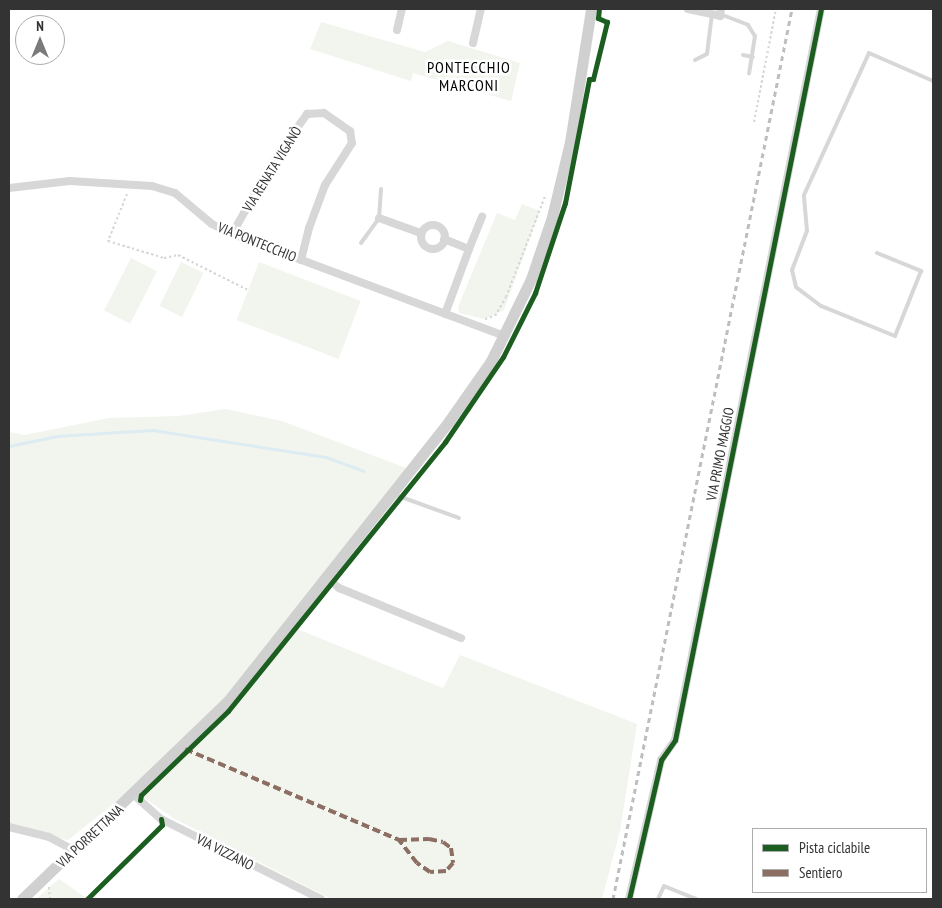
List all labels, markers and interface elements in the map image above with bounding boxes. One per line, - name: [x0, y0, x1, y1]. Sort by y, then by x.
- north arrow: [15, 15, 65, 65]
- text: N: [36, 17, 44, 35]
- district label: PONTECCHIO MARCONI: [426, 57, 512, 95]
- street label: VIA RENATA VIGANÒ: [239, 123, 305, 215]
- street label: VIA PONTECCHIO: [215, 218, 299, 266]
- street label: VIA PRIMO MAGGIO: [703, 406, 737, 502]
- street label: VIA PORRETTANA: [53, 801, 127, 871]
- legend: [752, 828, 927, 893]
- street label: VIA VIZZANO: [193, 830, 257, 874]
- text: Pista ciclabile: [799, 838, 870, 857]
- text: Sentiero: [799, 863, 842, 882]

